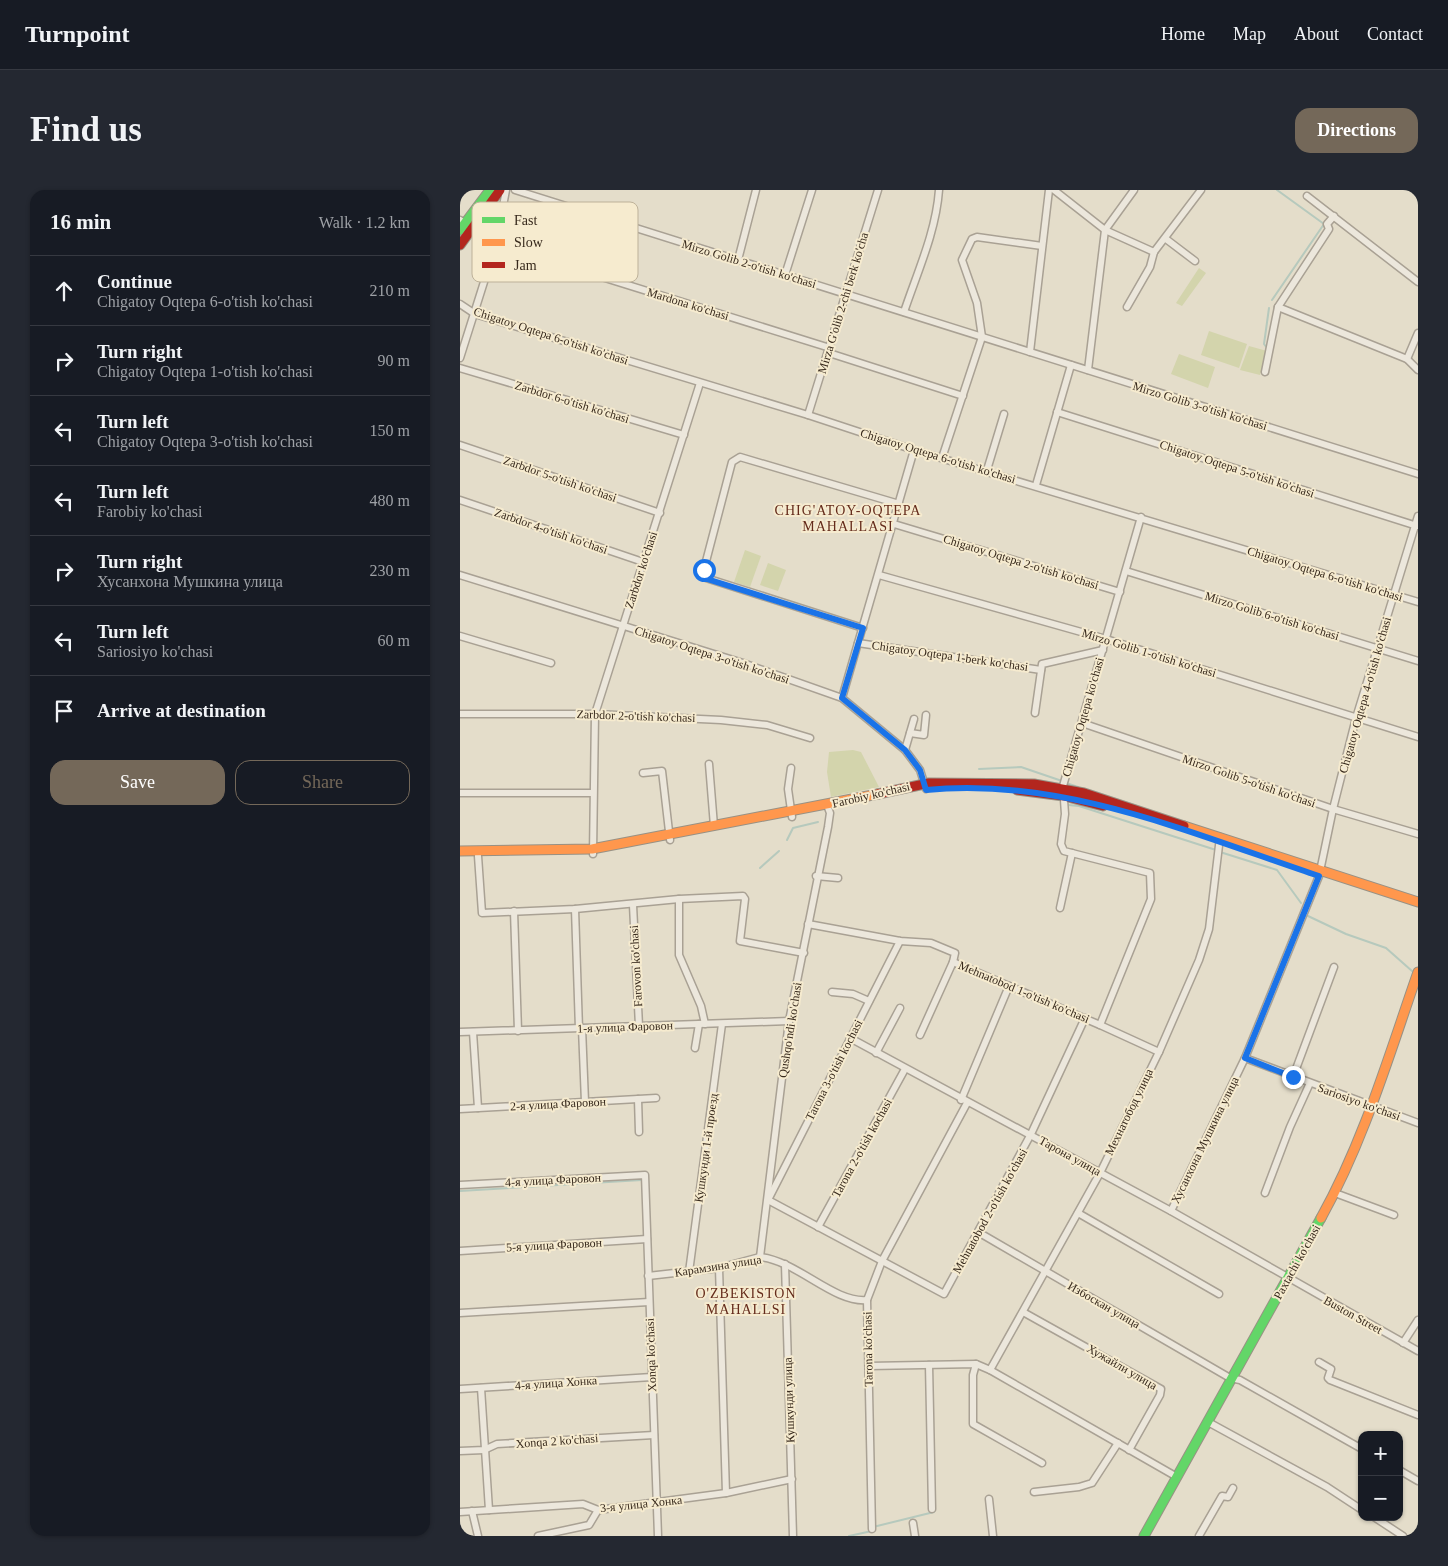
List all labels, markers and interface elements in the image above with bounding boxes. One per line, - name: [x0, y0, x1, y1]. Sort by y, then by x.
- text: Turnpoint: [25, 21, 130, 47]
- text: Home: [1161, 24, 1205, 44]
- text: Map: [1233, 24, 1266, 44]
- text: About: [1294, 24, 1339, 44]
- text: Contact: [1367, 24, 1423, 44]
- button: Directions: [1295, 108, 1418, 153]
- text: Find us: [30, 110, 142, 149]
- legend: [472, 202, 638, 282]
- text: 16 min: [50, 210, 111, 234]
- text: Fast: [514, 213, 537, 228]
- text: Walk · 1.2 km: [319, 214, 410, 231]
- street label: Mirza G'olib 2-chi berk ko'cha: [815, 230, 871, 375]
- text: Slow: [514, 235, 544, 250]
- street label: Mirzo Golib 2-o'tish ko'chasi: [680, 237, 819, 291]
- text: Jam: [514, 258, 537, 273]
- text: Continue: [97, 271, 172, 292]
- icon: ahead: [50, 277, 78, 305]
- text: 210 m: [370, 282, 410, 299]
- street label: Mardona ko'chasi: [645, 285, 731, 323]
- text: Chigatoy Oqtepa 6-o'tish ko'chasi: [97, 293, 313, 310]
- street label: Chigatoy Oqtepa 6-o'tish ko'chasi: [472, 304, 631, 368]
- text: Turn right: [97, 341, 182, 362]
- icon: right: [50, 347, 78, 375]
- text: 90 m: [378, 352, 410, 369]
- text: Chigatoy Oqtepa 1-o'tish ko'chasi: [97, 363, 313, 380]
- street label: Zarbdor 6-o'tish ko'chasi: [513, 378, 632, 426]
- street label: Mirzo Golib 3-o'tish ko'chasi: [1131, 379, 1270, 433]
- text: Turn left: [97, 411, 169, 432]
- icon: left: [50, 417, 78, 445]
- text: 150 m: [370, 422, 410, 439]
- street label: Chigatoy Oqtepa 6-o'tish ko'chasi: [859, 426, 1018, 487]
- text: Chigatoy Oqtepa 3-o'tish ko'chasi: [97, 433, 313, 450]
- street label: Chigatoy Oqtepa 5-o'tish ko'chasi: [1158, 437, 1317, 501]
- street label: Zarbdor 5-o'tish ko'chasi: [501, 453, 619, 505]
- text: Turn left: [97, 481, 169, 502]
- icon: left: [50, 487, 78, 515]
- text: 480 m: [370, 492, 410, 509]
- text: Farobiy ko'chasi: [97, 503, 203, 520]
- district label: CHIG'ATOY-OQTEPA MAHALLASI: [775, 503, 921, 534]
- street label: Zarbdor 4-o'tish ko'chasi: [492, 505, 610, 557]
- street label: Zarbdor ko'chasi: [622, 529, 660, 610]
- street label: Chigatoy Oqtepa 2-o'tish ko'chasi: [942, 532, 1101, 593]
- street label: Chigatoy Oqtepa 6-o'tish ko'chasi: [1246, 544, 1405, 605]
- text: Turn right: [97, 551, 182, 572]
- icon: right: [50, 557, 78, 585]
- route start: [693, 559, 716, 582]
- text: 230 m: [370, 562, 410, 579]
- text: Хусанхона Мушкина улица: [97, 573, 283, 590]
- street label: Mirzo Golib 6-o'tish ko'chasi: [1203, 589, 1342, 643]
- street label: Chigatoy Oqtepa 4-o'tish ko'chasi: [1336, 615, 1394, 775]
- text: Turn left: [97, 621, 169, 642]
- street label: Chigatoy Oqtepa 3-o'tish ko'chasi: [633, 623, 792, 687]
- street label: Mirzo Golib 1-o'tish ko'chasi: [1080, 626, 1219, 680]
- icon: left: [50, 627, 78, 655]
- text: 60 m: [378, 632, 410, 649]
- street label: Chigatoy Oqtepa 1-berk ko'chasi: [871, 638, 1030, 674]
- text: Sariosiyo ko'chasi: [97, 643, 213, 660]
- street label: Chigatoy Oqtepa ko'chasi: [1059, 655, 1107, 778]
- icon: arrive: [50, 697, 78, 725]
- text: Arrive at destination: [97, 700, 266, 721]
- street label: Zarbdor 2-o'tish ko'chasi: [576, 707, 696, 725]
- street label: Mirzo Golib 5-o'tish ko'chasi: [1181, 752, 1318, 811]
- button: Save: [50, 760, 225, 805]
- button: Share: [235, 760, 410, 805]
- street label: Farobiy ko'chasi: [831, 779, 912, 811]
- street label: Farovon ko'chasi: [627, 924, 645, 1007]
- street label: Mehnatobod 1-o'tish ko'chasi: [956, 958, 1092, 1026]
- street label: Qushqo'ndi ko'chasi: [776, 981, 805, 1079]
- street label: Tarona 3-o'tish kochasi: [802, 1017, 866, 1123]
- street label: 1-я улица Фаровон: [577, 1018, 674, 1036]
- street label: Мехнатобод улица: [1102, 1066, 1156, 1158]
- route end: [1282, 1066, 1305, 1089]
- street label: Хусанхона Мушкина улица: [1168, 1074, 1242, 1206]
- street label: Sariosiyo ko'chasi: [1316, 1081, 1403, 1124]
- street label: Кушкунди 1-й проезд: [691, 1093, 721, 1203]
- street label: 2-я улица Фаровон: [510, 1094, 607, 1114]
- street label: Tarona 2-o'tish kochasi: [829, 1095, 895, 1200]
- street label: Тарона улица: [1037, 1133, 1104, 1179]
- street label: Mehnatobod 2-o'tish ko'chasi: [950, 1145, 1031, 1276]
- street label: 4-я улица Фаровон: [505, 1170, 602, 1190]
- street label: Paxtachi ko'chasi: [1271, 1222, 1324, 1302]
- street label: 5-я улица Фаровон: [506, 1235, 603, 1255]
- street label: Карамзина улица: [674, 1252, 763, 1280]
- street label: Избоскан улица: [1065, 1279, 1143, 1332]
- district label: O'ZBEKISTON MAHALLSI: [695, 1286, 797, 1317]
- street label: Buston Street: [1321, 1293, 1385, 1337]
- street label: Tarona ko'chasi: [860, 1311, 876, 1387]
- street label: Xonqa ko'chasi: [643, 1317, 659, 1392]
- street label: Хужайли улица: [1084, 1341, 1160, 1393]
- street label: Кушкунди улица: [780, 1356, 797, 1443]
- street label: 4-я улица Хонка: [514, 1373, 598, 1393]
- street label: Xonqa 2 ko'chasi: [515, 1431, 599, 1451]
- map controls: [1358, 1431, 1403, 1521]
- button: +: [1358, 1431, 1403, 1476]
- button: −: [1358, 1476, 1403, 1521]
- street label: 3-я улица Хонка: [599, 1493, 683, 1515]

